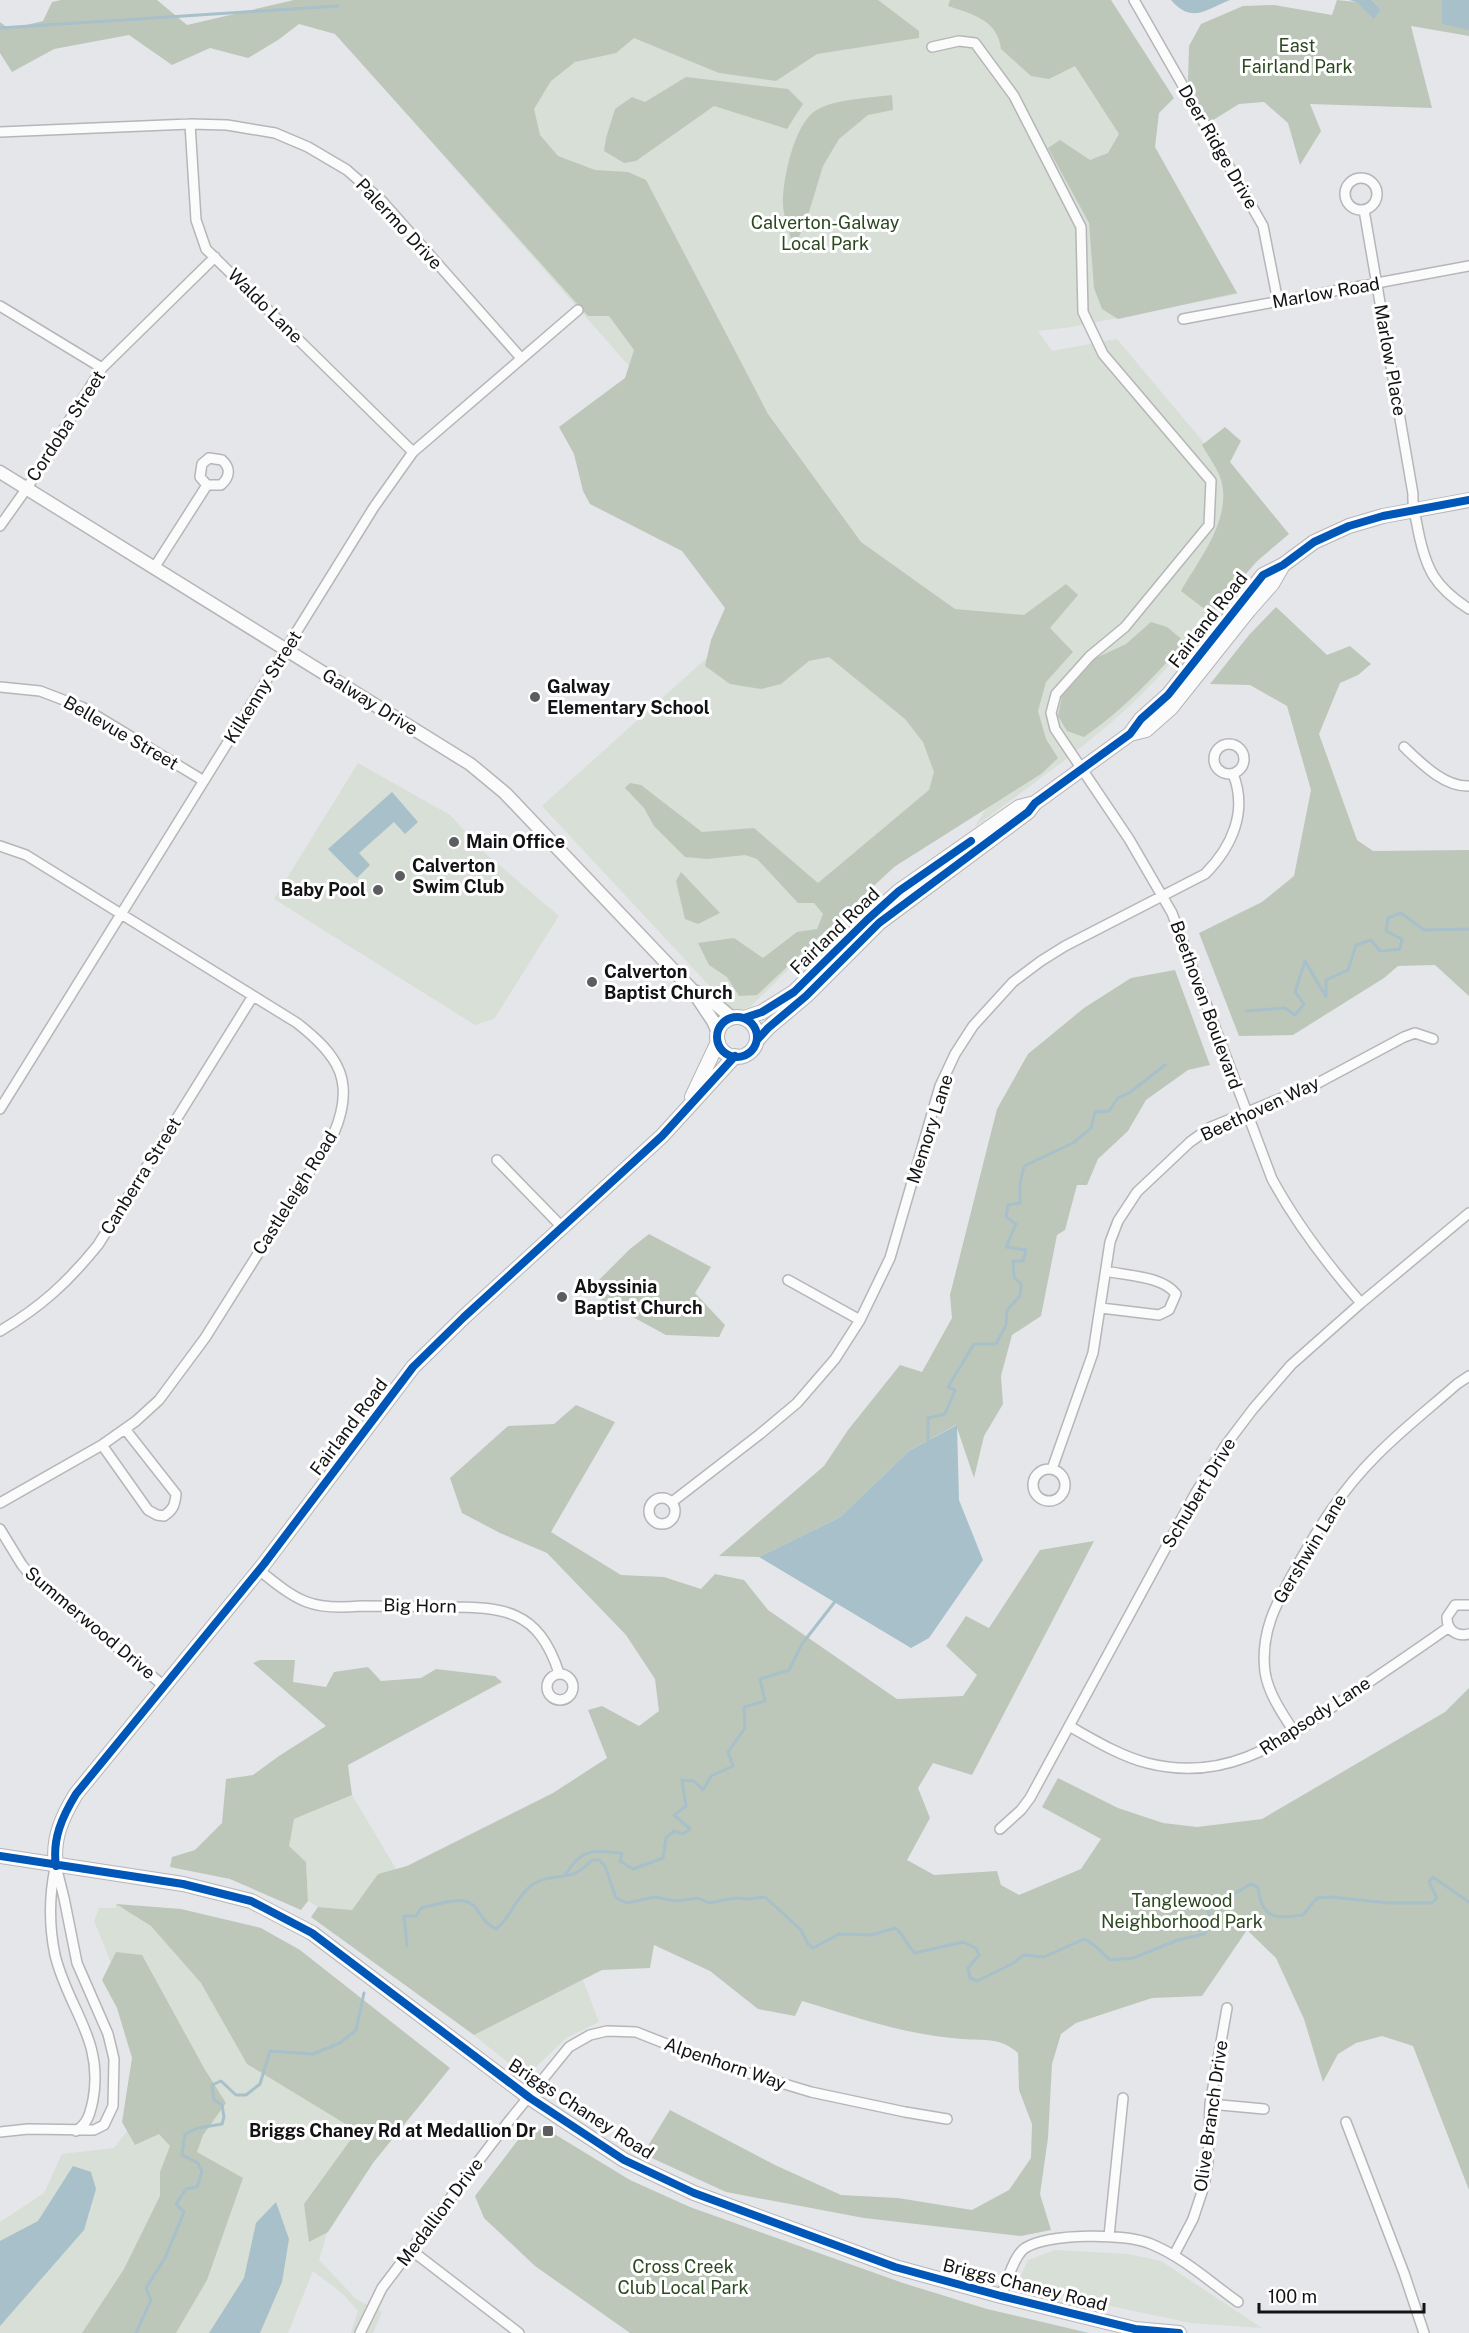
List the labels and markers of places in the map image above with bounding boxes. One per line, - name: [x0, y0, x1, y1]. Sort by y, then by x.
- place label: Galway Elementary School: [547, 676, 710, 718]
- marker: Galway Elementary School: [528, 690, 542, 704]
- place label: Main Office: [466, 831, 565, 852]
- marker: Main Office: [447, 835, 461, 849]
- place label: Calverton Swim Club: [412, 855, 504, 897]
- marker: Calverton Swim Club: [393, 869, 407, 883]
- place label: Baby Pool: [281, 879, 366, 900]
- marker: Baby Pool: [371, 883, 385, 897]
- place label: Calverton Baptist Church: [604, 961, 733, 1003]
- marker: Calverton Baptist Church: [585, 975, 599, 989]
- place label: Abyssinia Baptist Church: [574, 1276, 703, 1318]
- marker: Abyssinia Baptist Church: [555, 1290, 569, 1304]
- place label: Briggs Chaney Rd at Medallion Dr: [249, 2120, 537, 2141]
- marker: Briggs Chaney Rd at Medallion Dr: [541, 2124, 555, 2138]

